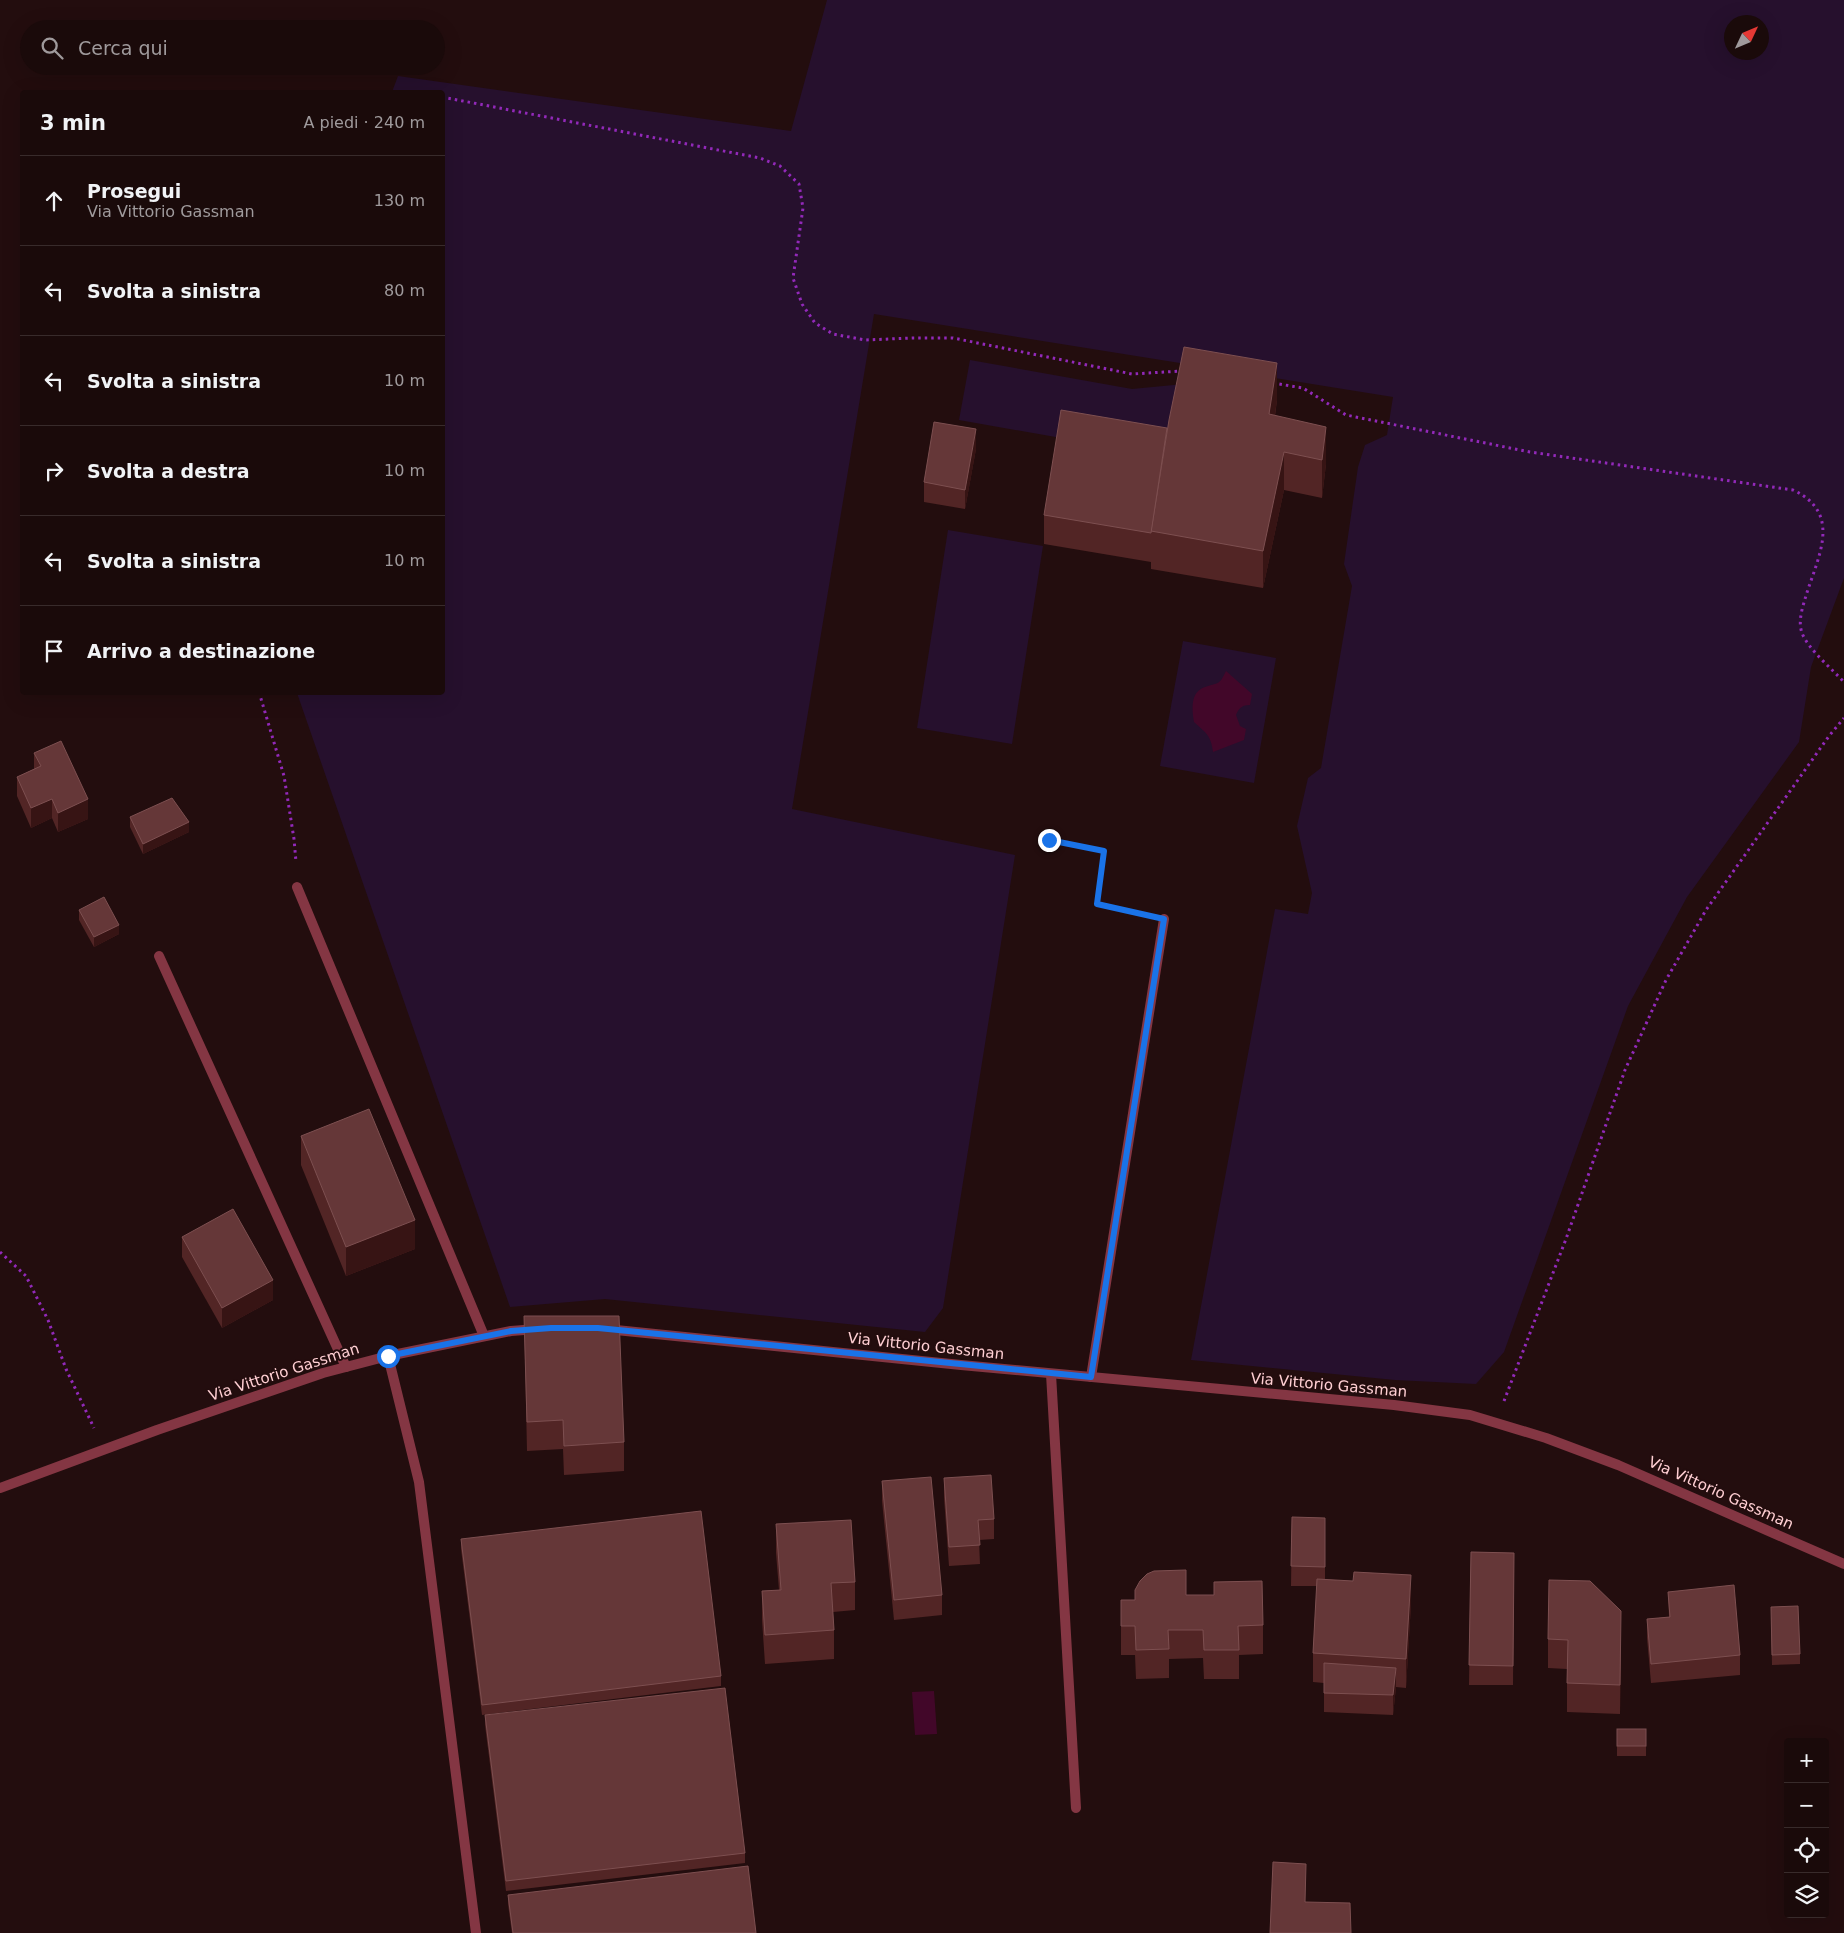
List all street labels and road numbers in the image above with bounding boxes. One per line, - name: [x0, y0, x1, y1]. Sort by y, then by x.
- street label: Via Vittorio Gassman: [847, 1329, 1005, 1363]
- street label: Via Vittorio Gassman: [206, 1339, 362, 1405]
- street label: Via Vittorio Gassman: [1250, 1369, 1408, 1401]
- street label: Via Vittorio Gassman: [1646, 1453, 1796, 1533]

